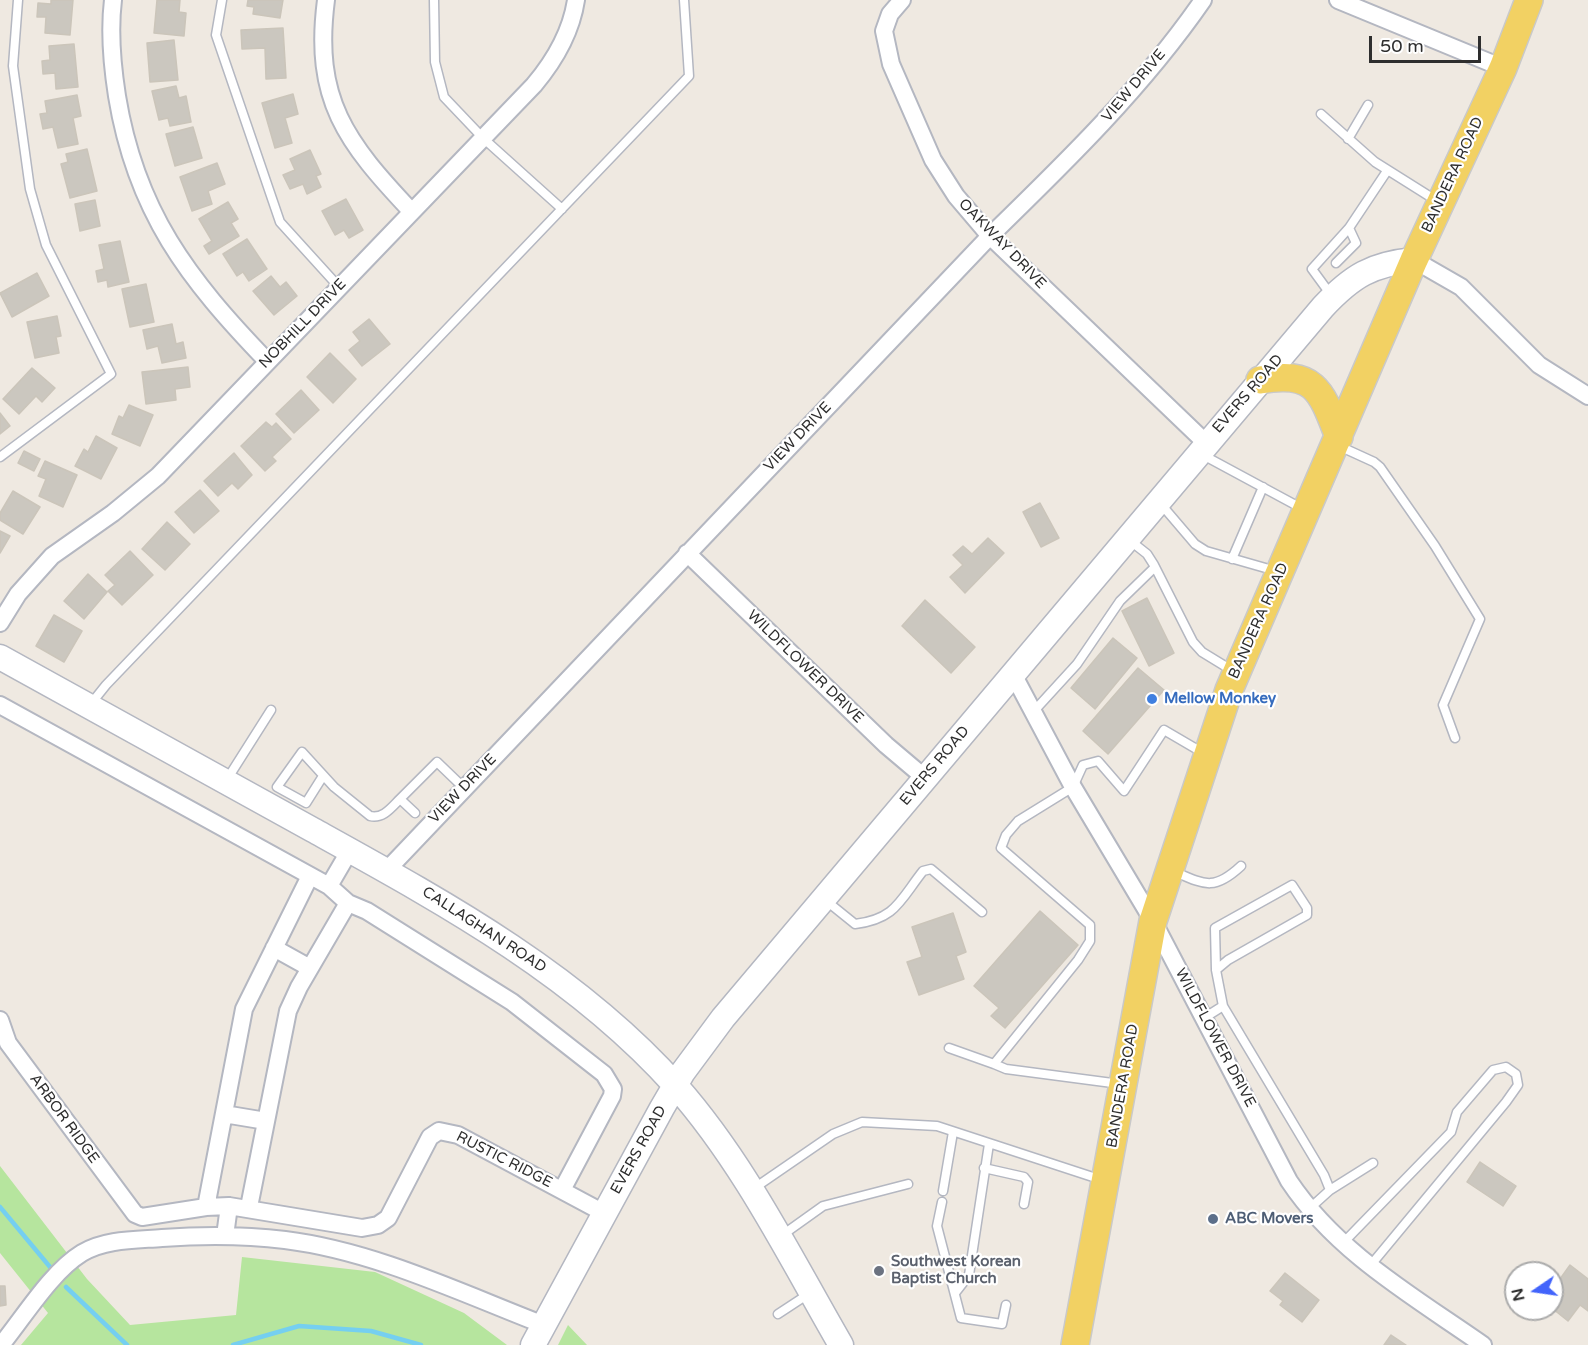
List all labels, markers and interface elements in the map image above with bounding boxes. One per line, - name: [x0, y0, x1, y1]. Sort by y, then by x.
- scale bar: [1372, 24, 1484, 62]
- text: 50 m: [1380, 35, 1424, 57]
- street label: VIEW DRIVE: [1098, 46, 1170, 126]
- street label: BANDERA ROAD: [1418, 114, 1488, 236]
- street label: OAKWAY DRIVE: [954, 195, 1050, 293]
- street label: NOBHILL DRIVE: [256, 275, 350, 373]
- street label: EVERS ROAD: [1209, 351, 1287, 437]
- street label: VIEW DRIVE: [760, 399, 836, 475]
- street label: BANDERA ROAD: [1225, 560, 1293, 682]
- street label: WILDFLOWER DRIVE: [743, 607, 867, 727]
- place label: Mellow Monkey: [1164, 690, 1276, 708]
- marker: Mellow Monkey: [1145, 692, 1159, 706]
- street label: EVERS ROAD: [896, 723, 974, 809]
- street label: VIEW DRIVE: [425, 751, 501, 827]
- street label: CALLAGHAN ROAD: [419, 883, 549, 977]
- street label: WILDFLOWER DRIVE: [1171, 965, 1259, 1111]
- street label: BANDERA ROAD: [1103, 1023, 1143, 1149]
- street label: ARBOR RIDGE: [26, 1071, 102, 1167]
- street label: EVERS ROAD: [607, 1103, 671, 1197]
- street label: RUSTIC RIDGE: [453, 1128, 555, 1192]
- place label: ABC Movers: [1225, 1210, 1313, 1228]
- marker: ABC Movers: [1206, 1212, 1220, 1226]
- place label: Southwest Korean Baptist Church: [891, 1253, 1021, 1288]
- north arrow: [1504, 1261, 1564, 1321]
- marker: Southwest Korean Baptist Church: [872, 1264, 886, 1278]
- text: N: [1507, 1286, 1530, 1303]

